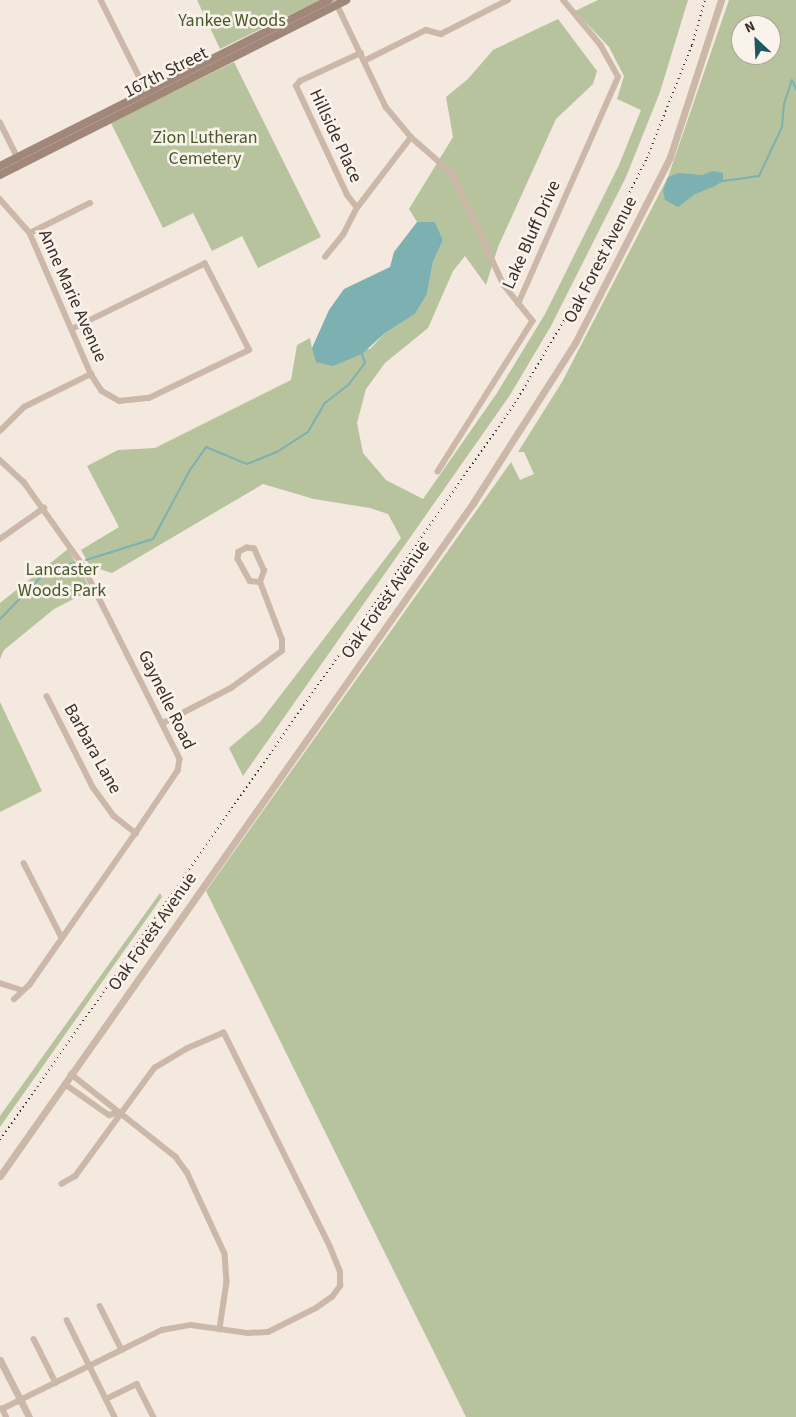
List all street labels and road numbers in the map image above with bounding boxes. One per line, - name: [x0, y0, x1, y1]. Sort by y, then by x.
- street label: 167th Street: [120, 43, 212, 103]
- street label: Hillside Place: [304, 86, 366, 186]
- street label: Lake Bluff Drive: [498, 177, 566, 293]
- street label: Oak Forest Avenue: [560, 193, 642, 327]
- street label: Anne Marie Avenue: [33, 226, 111, 366]
- street label: Oak Forest Avenue: [337, 537, 435, 663]
- street label: Gaynelle Road: [133, 647, 199, 753]
- street label: Barbara Lane: [58, 700, 126, 798]
- street label: Oak Forest Avenue: [104, 869, 202, 995]

